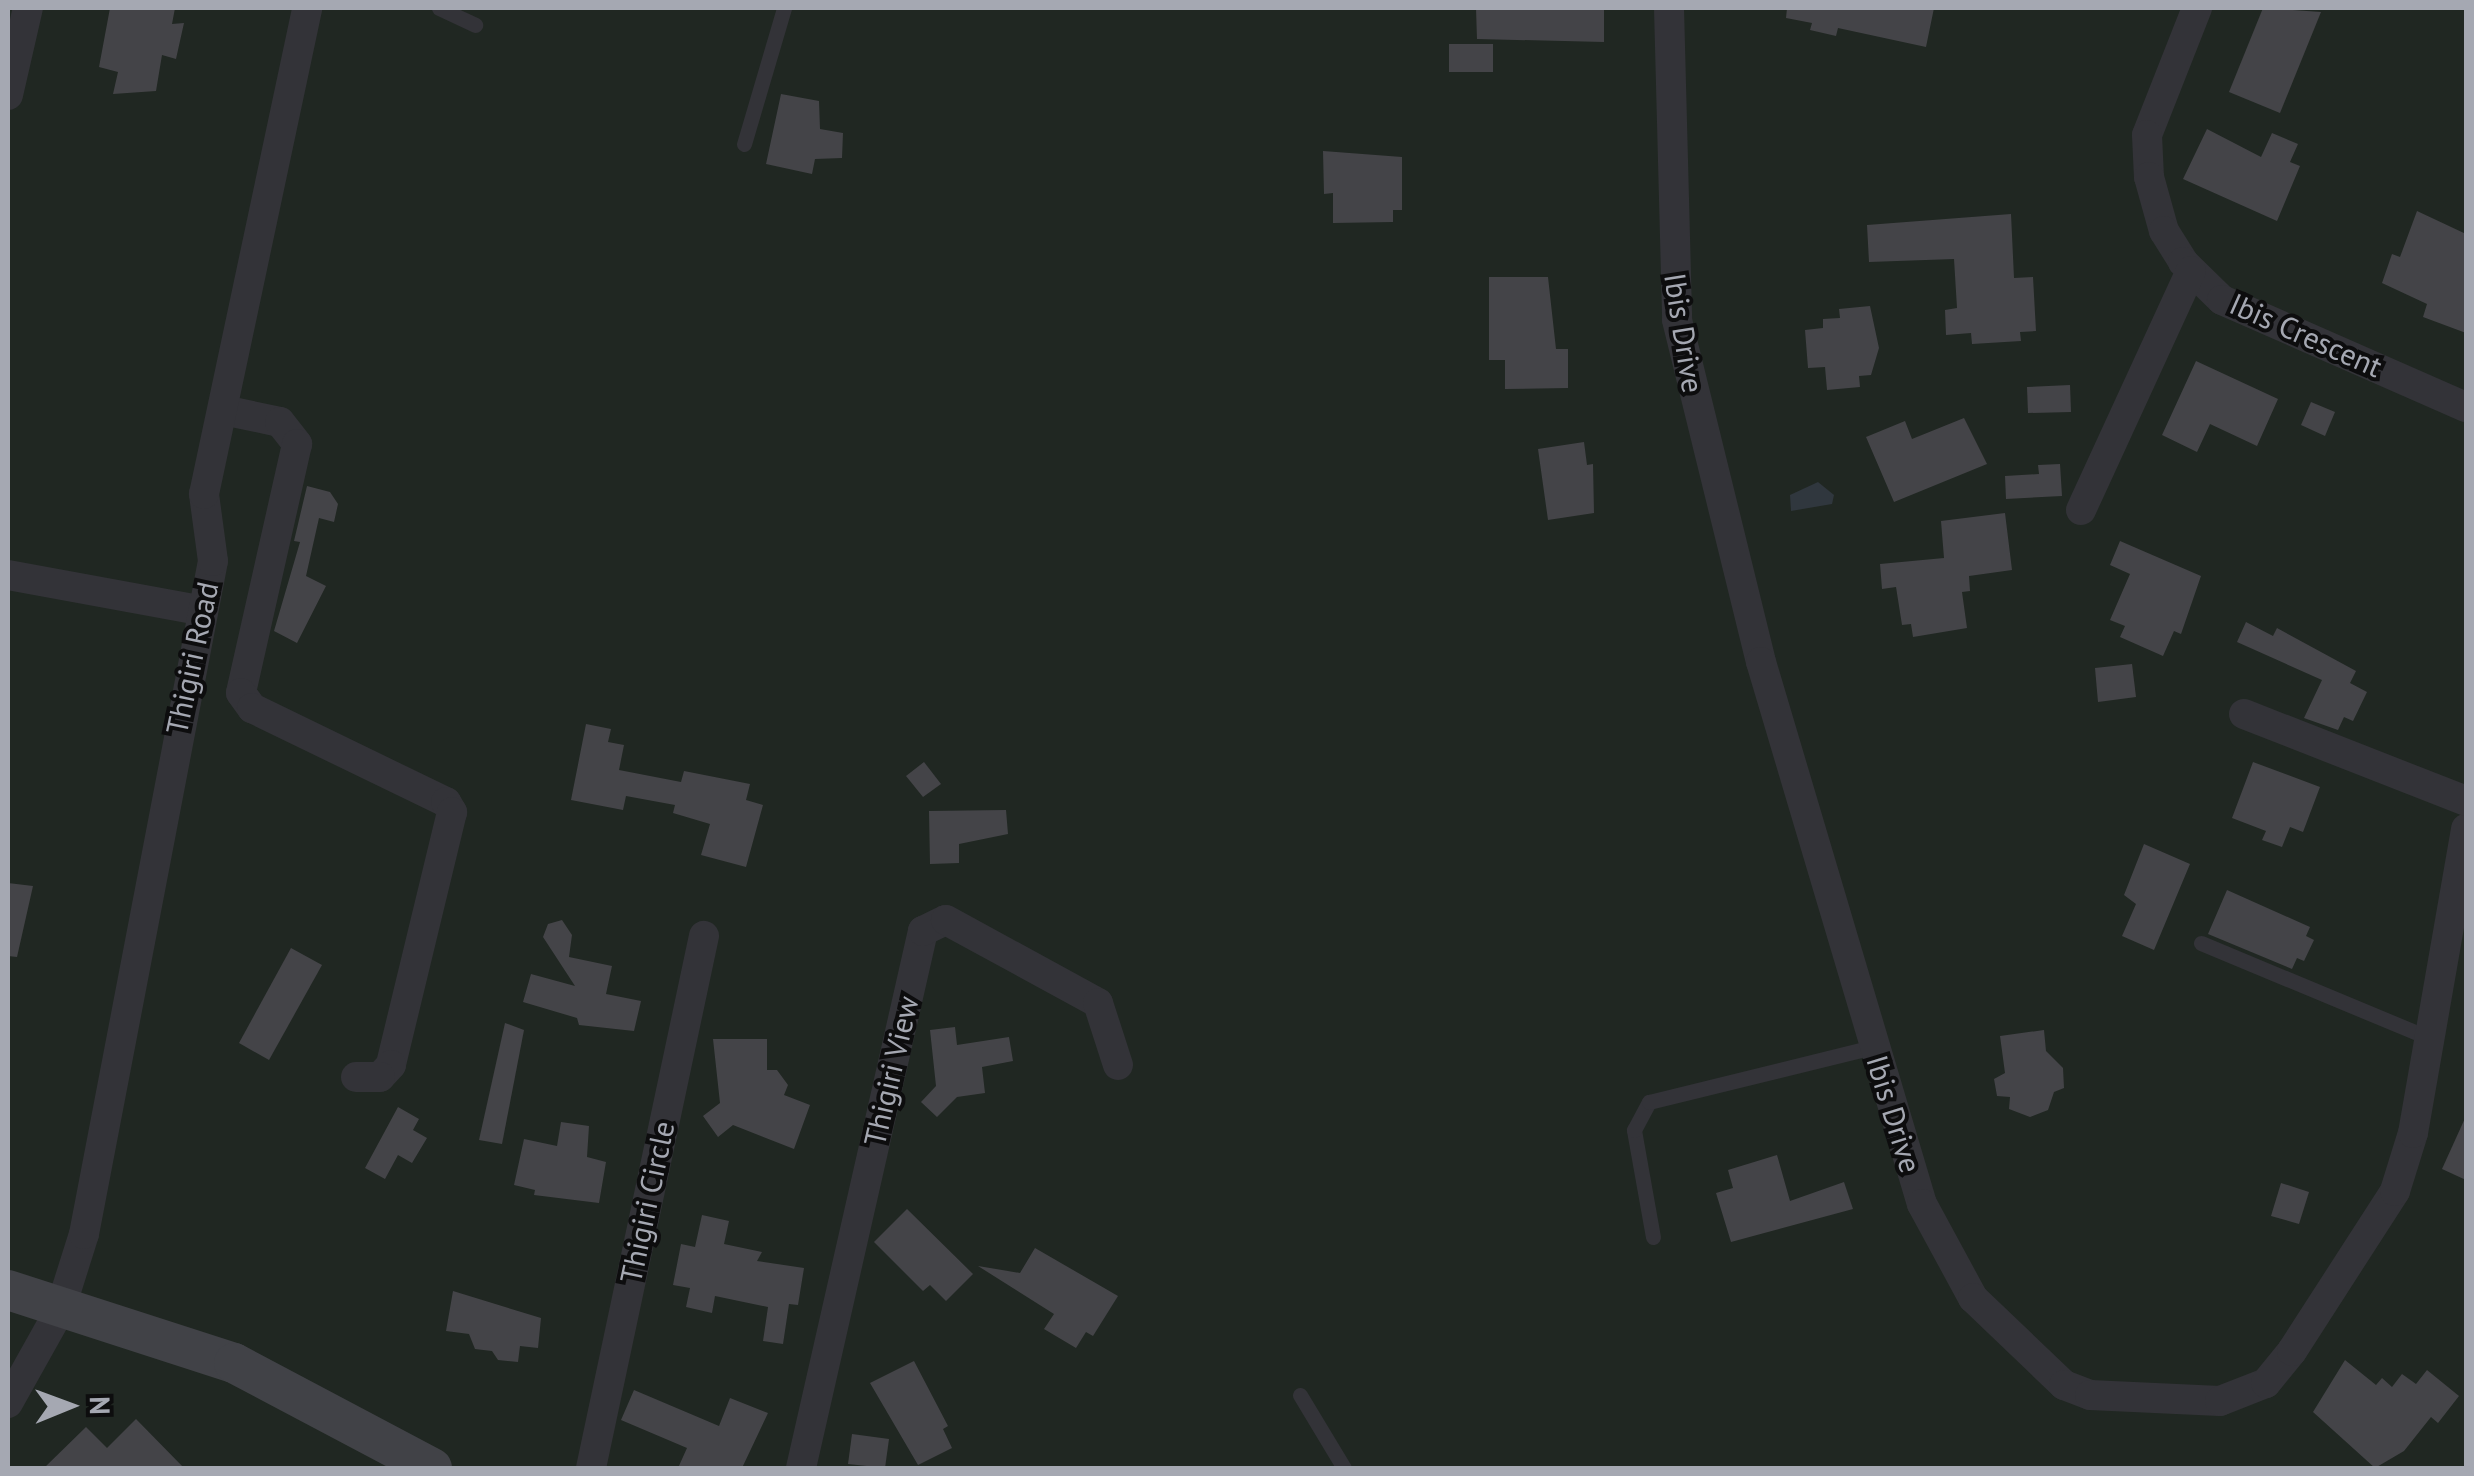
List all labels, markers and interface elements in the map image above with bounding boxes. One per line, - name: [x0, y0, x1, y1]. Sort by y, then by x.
- street label: Ibis Drive: [1657, 271, 1711, 395]
- street label: Ibis Crescent: [2224, 285, 2388, 385]
- street label: Thigiri Road: [158, 578, 226, 738]
- street label: Thigiri View: [856, 992, 926, 1150]
- street label: Ibis Drive: [1859, 1051, 1929, 1177]
- street label: Thigiri Circle: [612, 1118, 682, 1286]
- north arrow: [20, 1356, 120, 1456]
- text: N: [82, 1396, 119, 1415]

